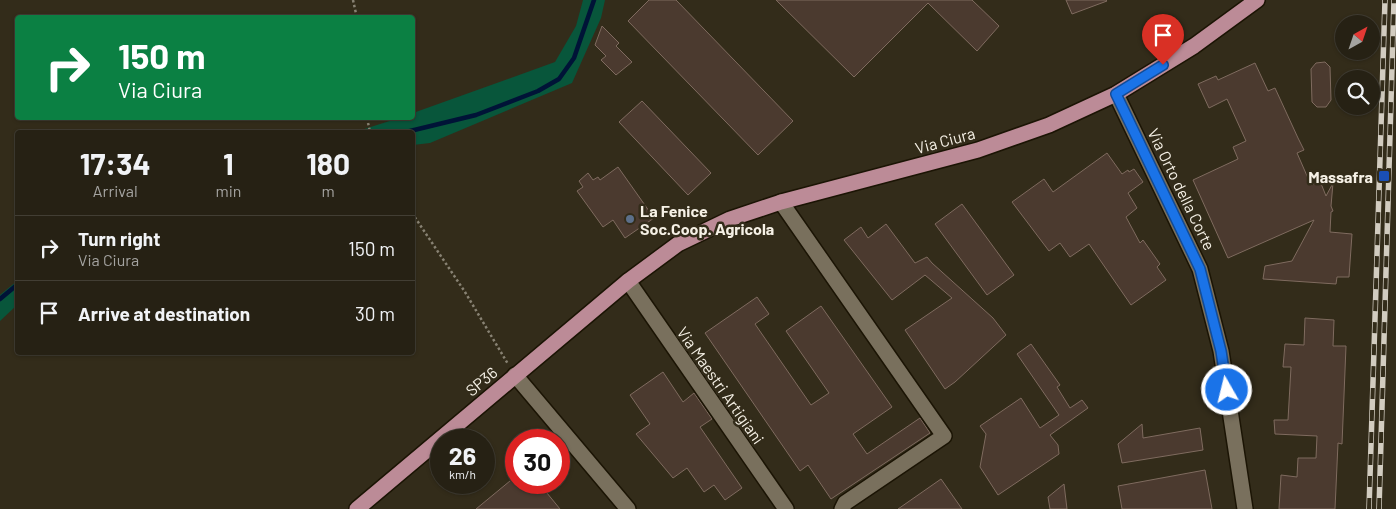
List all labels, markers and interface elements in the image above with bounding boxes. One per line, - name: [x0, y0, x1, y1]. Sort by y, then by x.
- pin: [1142, 14, 1184, 65]
- north arrow: [1335, 15, 1380, 60]
- map controls: [1335, 15, 1380, 115]
- icon: arrive: [1149, 21, 1177, 49]
- text: 150 m: [118, 34, 205, 76]
- icon: right: [35, 35, 100, 100]
- button: search: [1335, 70, 1380, 115]
- text: Via Ciura: [118, 76, 202, 102]
- street label: Via Ciura: [913, 123, 977, 157]
- street label: Via Orto della Corte: [1144, 125, 1220, 253]
- text: 17:34: [80, 145, 151, 181]
- text: 1: [223, 145, 234, 181]
- text: 180: [306, 145, 350, 181]
- place label: Massafra: [1308, 167, 1373, 186]
- marker: Massafra: [1377, 169, 1391, 183]
- text: Arrival: [93, 181, 138, 200]
- text: min: [215, 181, 241, 200]
- text: m: [322, 181, 335, 200]
- place label: La Fenice Soc.Coop. Agricola: [640, 201, 774, 238]
- marker: La Fenice Soc.Coop. Agricola: [624, 213, 636, 225]
- text: Turn right: [78, 227, 160, 250]
- icon: right: [35, 234, 63, 262]
- text: 150 m: [348, 237, 395, 260]
- text: Via Ciura: [78, 250, 139, 269]
- icon: arrive: [35, 299, 63, 327]
- text: Arrive at destination: [78, 302, 250, 325]
- text: 30 m: [355, 302, 395, 325]
- street label: Via Maestri Artigiani: [673, 323, 769, 447]
- street label: SP36: [461, 362, 501, 400]
- position arrow: [1200, 363, 1252, 415]
- speed limit sign: 30: [505, 429, 570, 494]
- text: 26: [449, 440, 476, 470]
- text: km/h: [449, 467, 476, 481]

